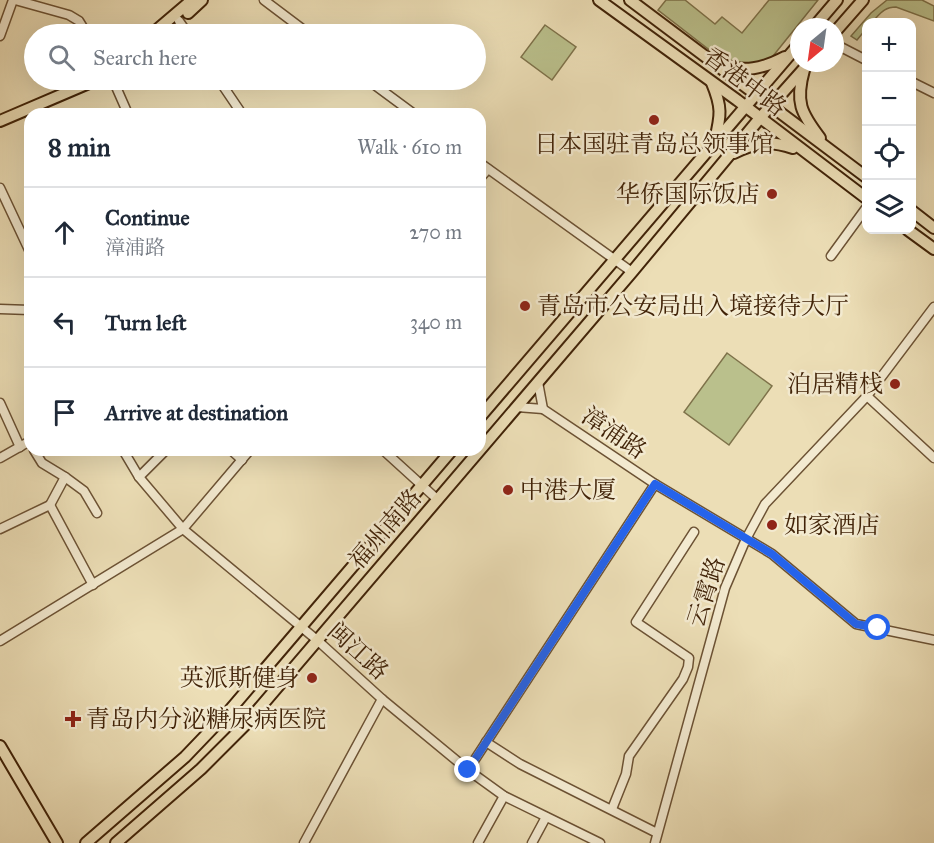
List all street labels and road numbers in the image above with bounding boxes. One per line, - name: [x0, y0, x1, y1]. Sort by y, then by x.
- street label: 香港中路: [698, 41, 792, 123]
- street label: 漳浦路: [576, 400, 652, 466]
- street label: 福州南路: [342, 483, 428, 575]
- street label: 云霄路: [681, 553, 731, 631]
- street label: 闽江路: [321, 616, 395, 686]

